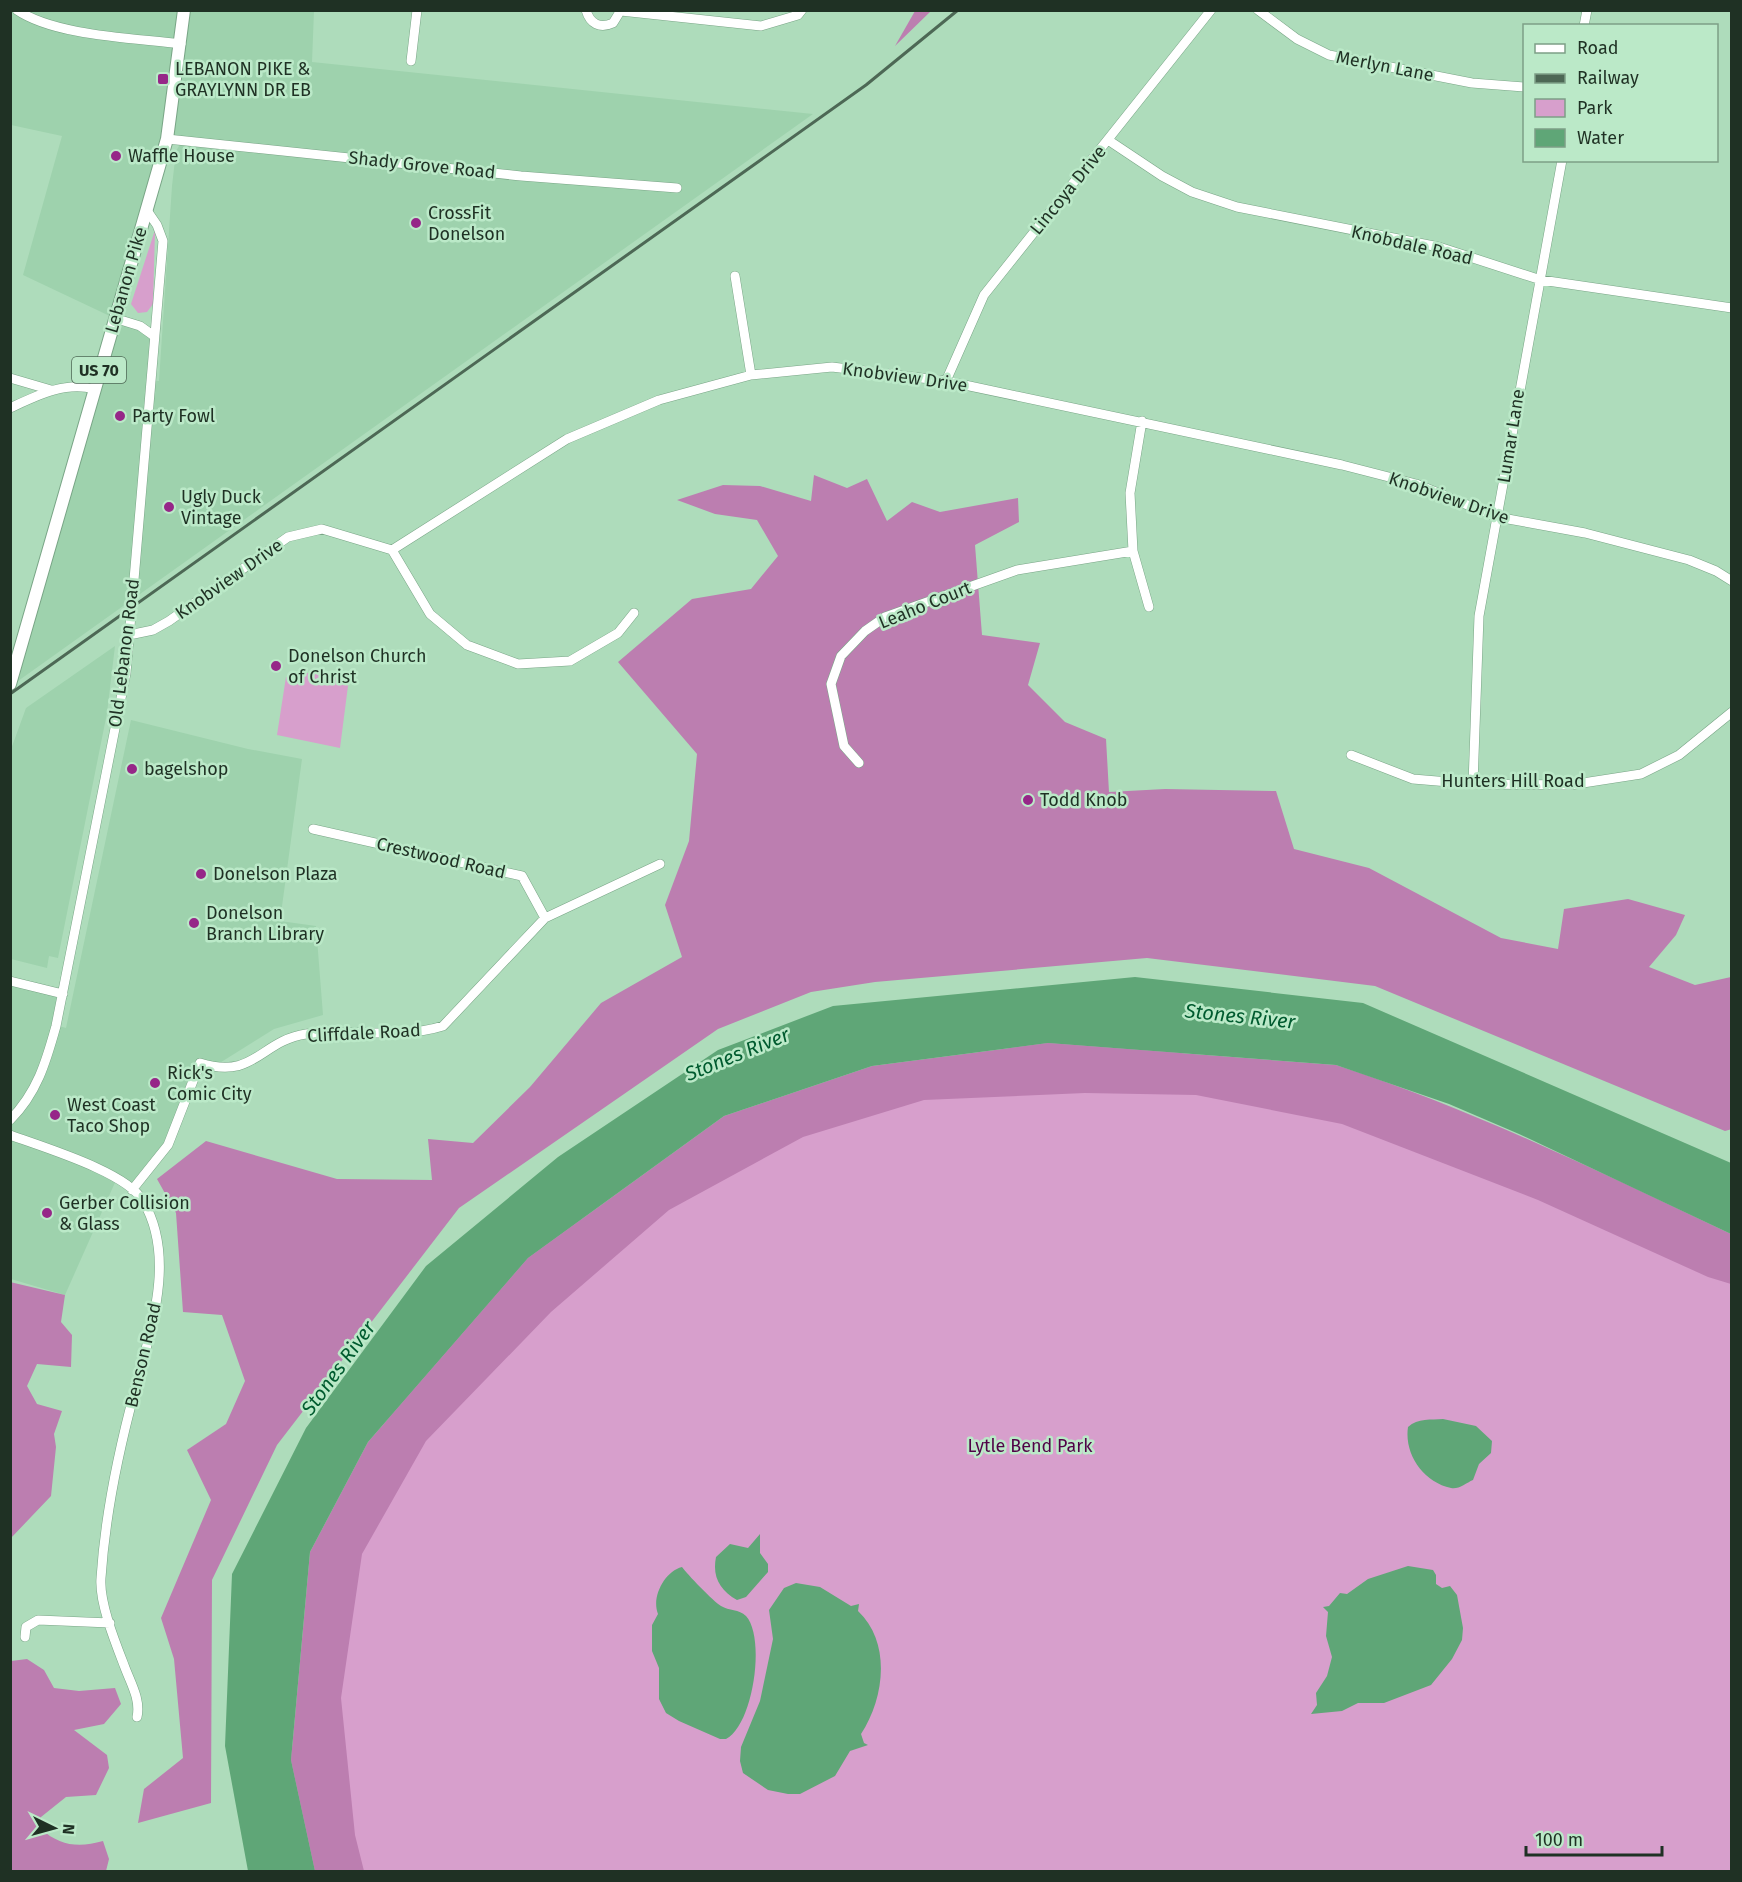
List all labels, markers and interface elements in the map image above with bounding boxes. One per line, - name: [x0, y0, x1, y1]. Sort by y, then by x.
- legend: [1523, 24, 1718, 162]
- text: Road: [1577, 37, 1619, 59]
- street label: Merlyn Lane: [1334, 46, 1436, 86]
- place label: LEBANON PIKE & GRAYLYNN DR EB: [175, 58, 311, 101]
- text: Railway: [1577, 67, 1639, 89]
- marker: LEBANON PIKE & GRAYLYNN DR EB: [156, 72, 170, 86]
- text: Park: [1577, 97, 1613, 119]
- text: Water: [1577, 127, 1624, 149]
- street label: Lincoya Drive: [1025, 141, 1111, 239]
- place label: Waffle House: [128, 145, 235, 167]
- street label: Shady Grove Road: [347, 146, 497, 184]
- marker: Waffle House: [109, 149, 123, 163]
- place label: CrossFit Donelson: [428, 202, 505, 245]
- marker: CrossFit Donelson: [409, 216, 423, 230]
- street label: Knobdale Road: [1349, 220, 1475, 270]
- street label: Lebanon Pike: [100, 224, 152, 336]
- road number: US 70: [72, 357, 126, 383]
- street label: Knobview Drive: [841, 357, 969, 397]
- street label: Lumar Lane: [1493, 387, 1529, 485]
- place label: Party Fowl: [132, 405, 215, 427]
- marker: Party Fowl: [113, 409, 127, 423]
- street label: Knobview Drive: [1386, 467, 1512, 529]
- place label: Ugly Duck Vintage: [181, 486, 262, 529]
- marker: Ugly Duck Vintage: [162, 500, 176, 514]
- street label: Knobview Drive: [171, 534, 287, 624]
- street label: Leaho Court: [875, 576, 975, 634]
- street label: Old Lebanon Road: [104, 577, 144, 729]
- place label: Donelson Church of Christ: [288, 645, 426, 688]
- marker: Donelson Church of Christ: [269, 659, 283, 673]
- place label: bagelshop: [144, 758, 228, 780]
- marker: bagelshop: [125, 762, 139, 776]
- street label: Hunters Hill Road: [1441, 770, 1585, 792]
- place label: Todd Knob: [1040, 789, 1127, 811]
- marker: Todd Knob: [1021, 793, 1035, 807]
- street label: Crestwood Road: [374, 832, 508, 884]
- place label: Donelson Plaza: [213, 863, 338, 885]
- marker: Donelson Plaza: [194, 867, 208, 881]
- place label: Donelson Branch Library: [206, 902, 324, 945]
- marker: Donelson Branch Library: [187, 916, 201, 930]
- water label: Stones River: [1183, 998, 1298, 1034]
- street label: Cliffdale Road: [307, 1019, 421, 1047]
- water label: Stones River: [680, 1022, 794, 1086]
- place label: Rick's Comic City: [167, 1062, 252, 1105]
- marker: Rick's Comic City: [148, 1076, 162, 1090]
- place label: West Coast Taco Shop: [67, 1094, 156, 1137]
- marker: West Coast Taco Shop: [48, 1108, 62, 1122]
- place label: Gerber Collision & Glass: [59, 1192, 190, 1235]
- marker: Gerber Collision & Glass: [40, 1206, 54, 1220]
- street label: Benson Road: [120, 1300, 166, 1410]
- water label: Stones River: [295, 1315, 381, 1421]
- park label: Lytle Bend Park: [968, 1435, 1093, 1457]
- north arrow: [24, 1798, 84, 1858]
- scale bar: [1526, 1819, 1662, 1857]
- text: N: [59, 1823, 78, 1835]
- text: 100 m: [1535, 1829, 1583, 1851]

